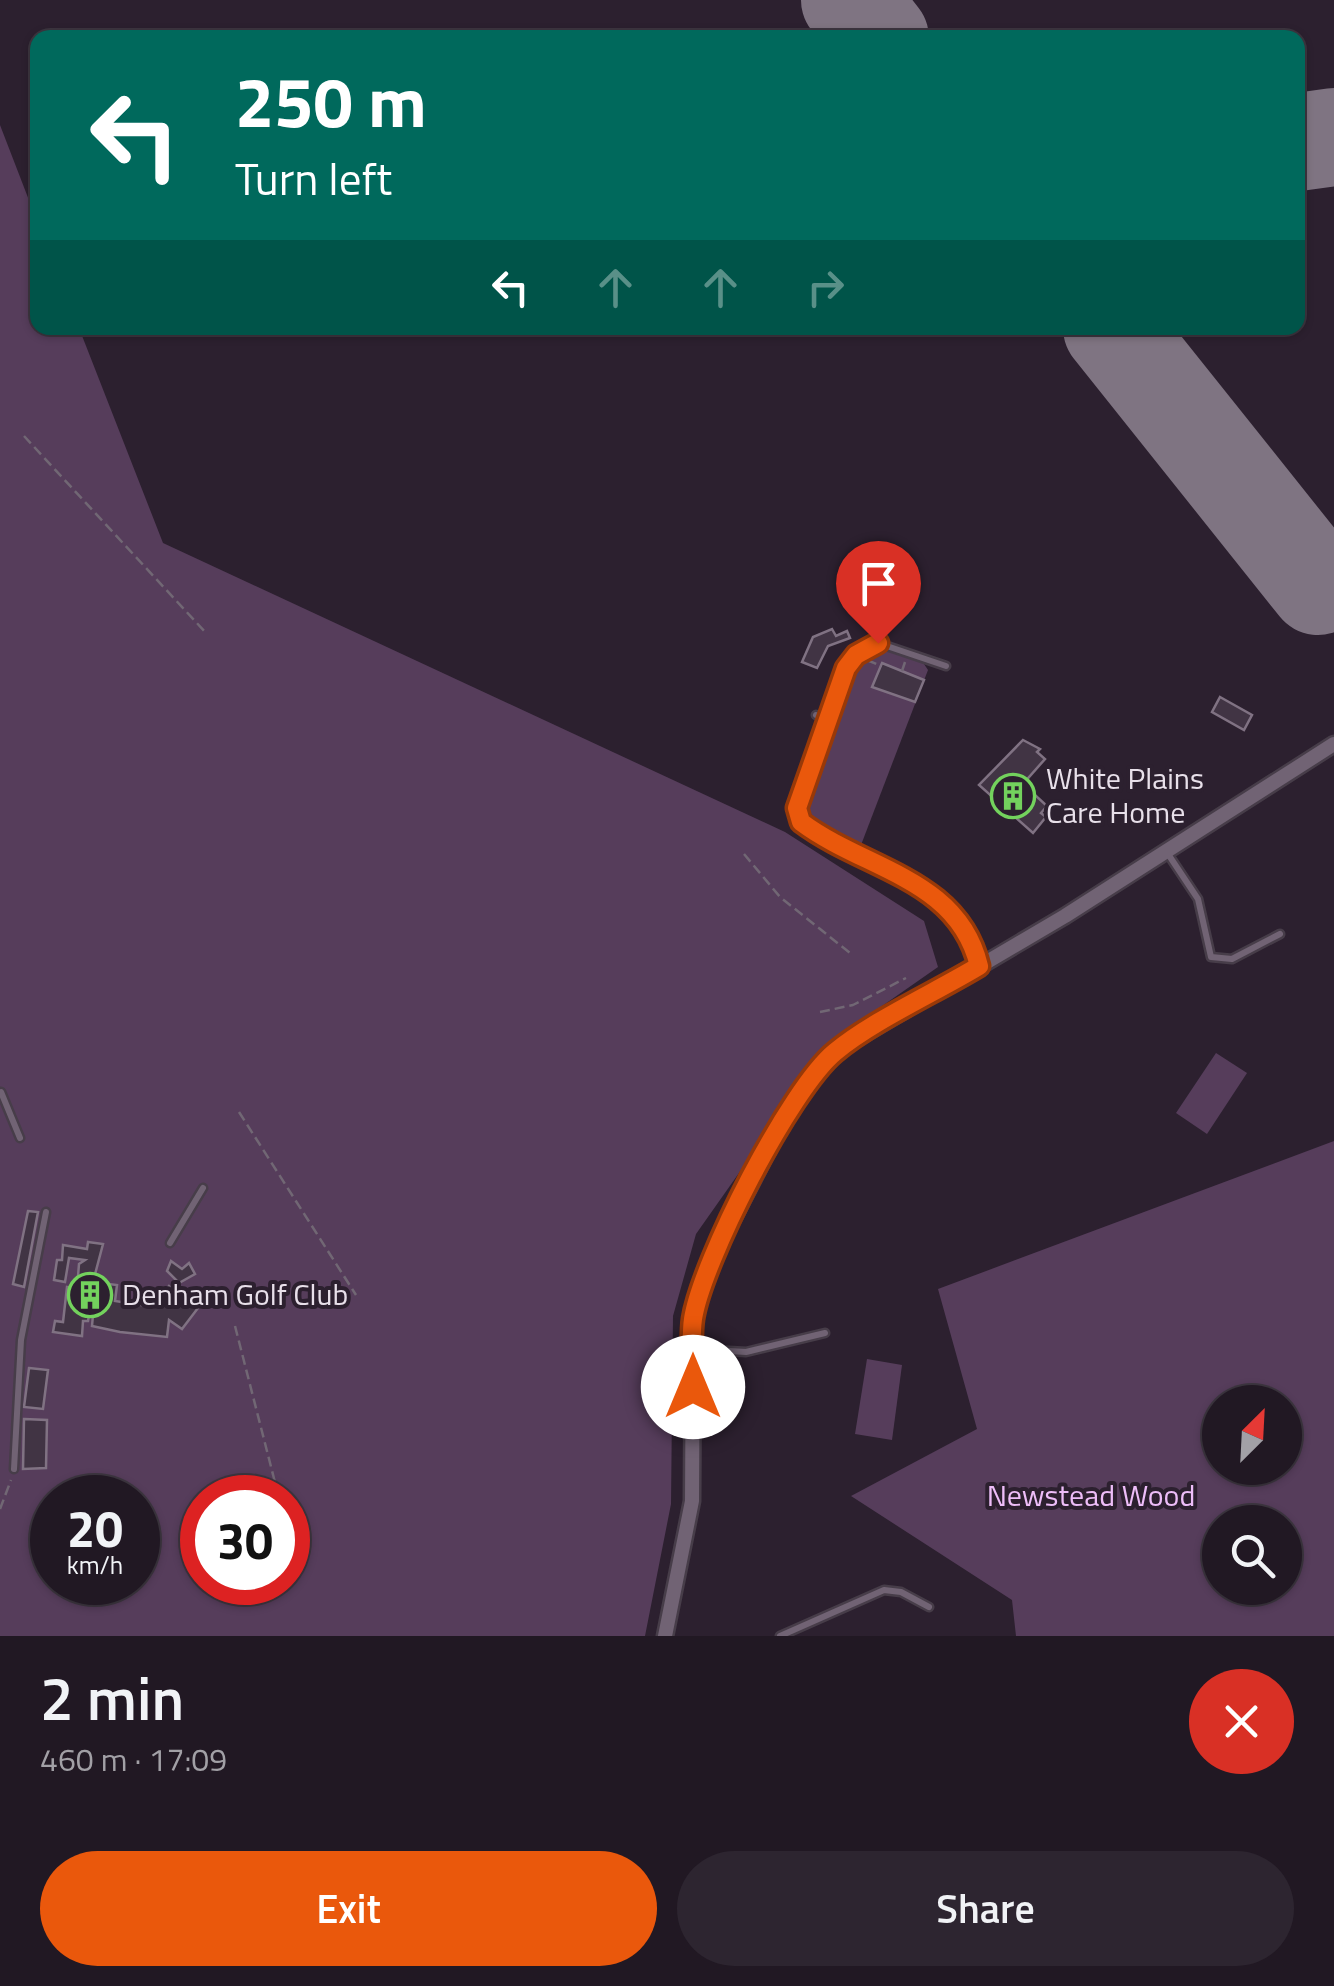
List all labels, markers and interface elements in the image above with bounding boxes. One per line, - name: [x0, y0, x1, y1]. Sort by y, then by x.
- text: 250 m: [235, 48, 427, 154]
- icon: left: [70, 70, 200, 200]
- text: Turn left: [235, 144, 392, 212]
- icon: left: [483, 260, 538, 315]
- icon: ahead: [588, 260, 643, 315]
- icon: ahead: [693, 260, 748, 315]
- icon: right: [798, 260, 853, 315]
- pin: [836, 541, 921, 644]
- icon: arrive: [851, 556, 906, 611]
- place label: White Plains Care Home: [1046, 755, 1204, 835]
- building icon: White Plains Care Home: [990, 773, 1036, 819]
- place label: Denham Golf Club: [122, 1271, 348, 1317]
- building icon: Denham Golf Club: [67, 1272, 113, 1318]
- position arrow: [641, 1335, 745, 1439]
- north arrow: [1202, 1385, 1302, 1485]
- map controls: [1202, 1385, 1302, 1605]
- park label: Newstead Wood: [987, 1472, 1195, 1518]
- speed limit sign: 30: [180, 1475, 310, 1605]
- text: 20: [67, 1490, 123, 1566]
- button: search: [1202, 1505, 1302, 1605]
- text: km/h: [67, 1546, 123, 1584]
- text: 2 min: [40, 1652, 184, 1743]
- button: close: [1189, 1669, 1294, 1774]
- text: 460 m · 17:09: [40, 1735, 227, 1783]
- button: Exit: [40, 1851, 657, 1966]
- button: Share: [677, 1851, 1294, 1966]

